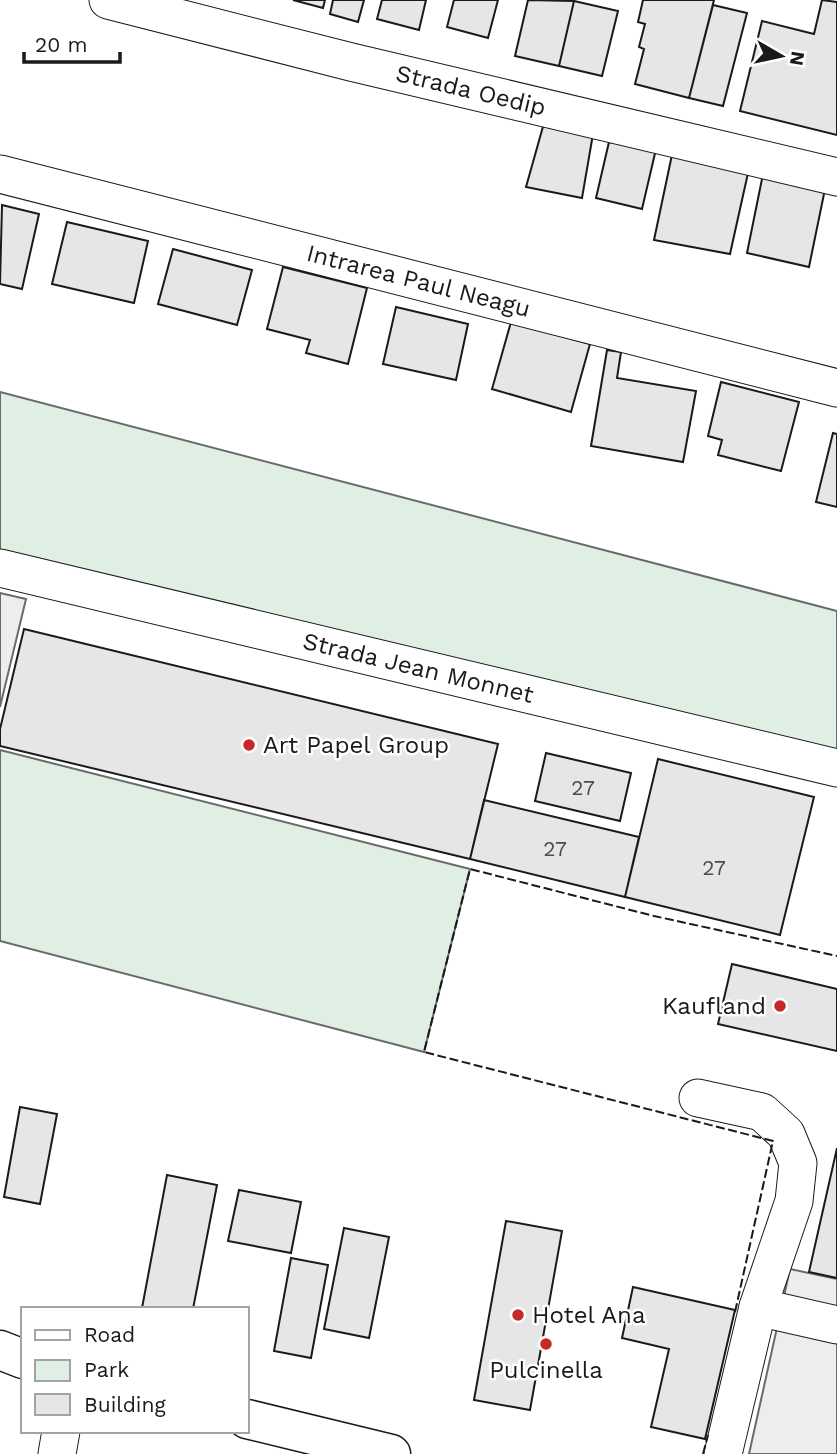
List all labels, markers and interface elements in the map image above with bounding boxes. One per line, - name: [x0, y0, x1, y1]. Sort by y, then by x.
- scale bar: [24, 21, 121, 65]
- north arrow: [746, 21, 816, 91]
- text: 20 m: [35, 32, 87, 57]
- text: N: [785, 50, 810, 67]
- street label: Strada Oedip: [393, 59, 549, 122]
- street label: Intrarea Paul Neagu: [304, 239, 533, 323]
- street label: Strada Jean Monnet: [300, 627, 536, 709]
- place label: Art Papel Group: [263, 731, 449, 759]
- marker: Art Papel Group: [241, 737, 257, 753]
- house number: 27: [571, 775, 595, 800]
- house number: 27: [543, 836, 567, 861]
- house number: 27: [702, 855, 726, 880]
- place label: Kaufland: [662, 992, 766, 1020]
- marker: Kaufland: [772, 998, 788, 1014]
- place label: Hotel Ana: [532, 1301, 646, 1329]
- legend: [21, 1307, 248, 1433]
- marker: Hotel Ana: [510, 1307, 526, 1323]
- text: Road: [84, 1322, 135, 1347]
- marker: Pulcinella: [538, 1336, 554, 1352]
- place label: Pulcinella: [489, 1356, 603, 1384]
- text: Park: [84, 1357, 129, 1382]
- text: Building: [84, 1392, 166, 1417]

